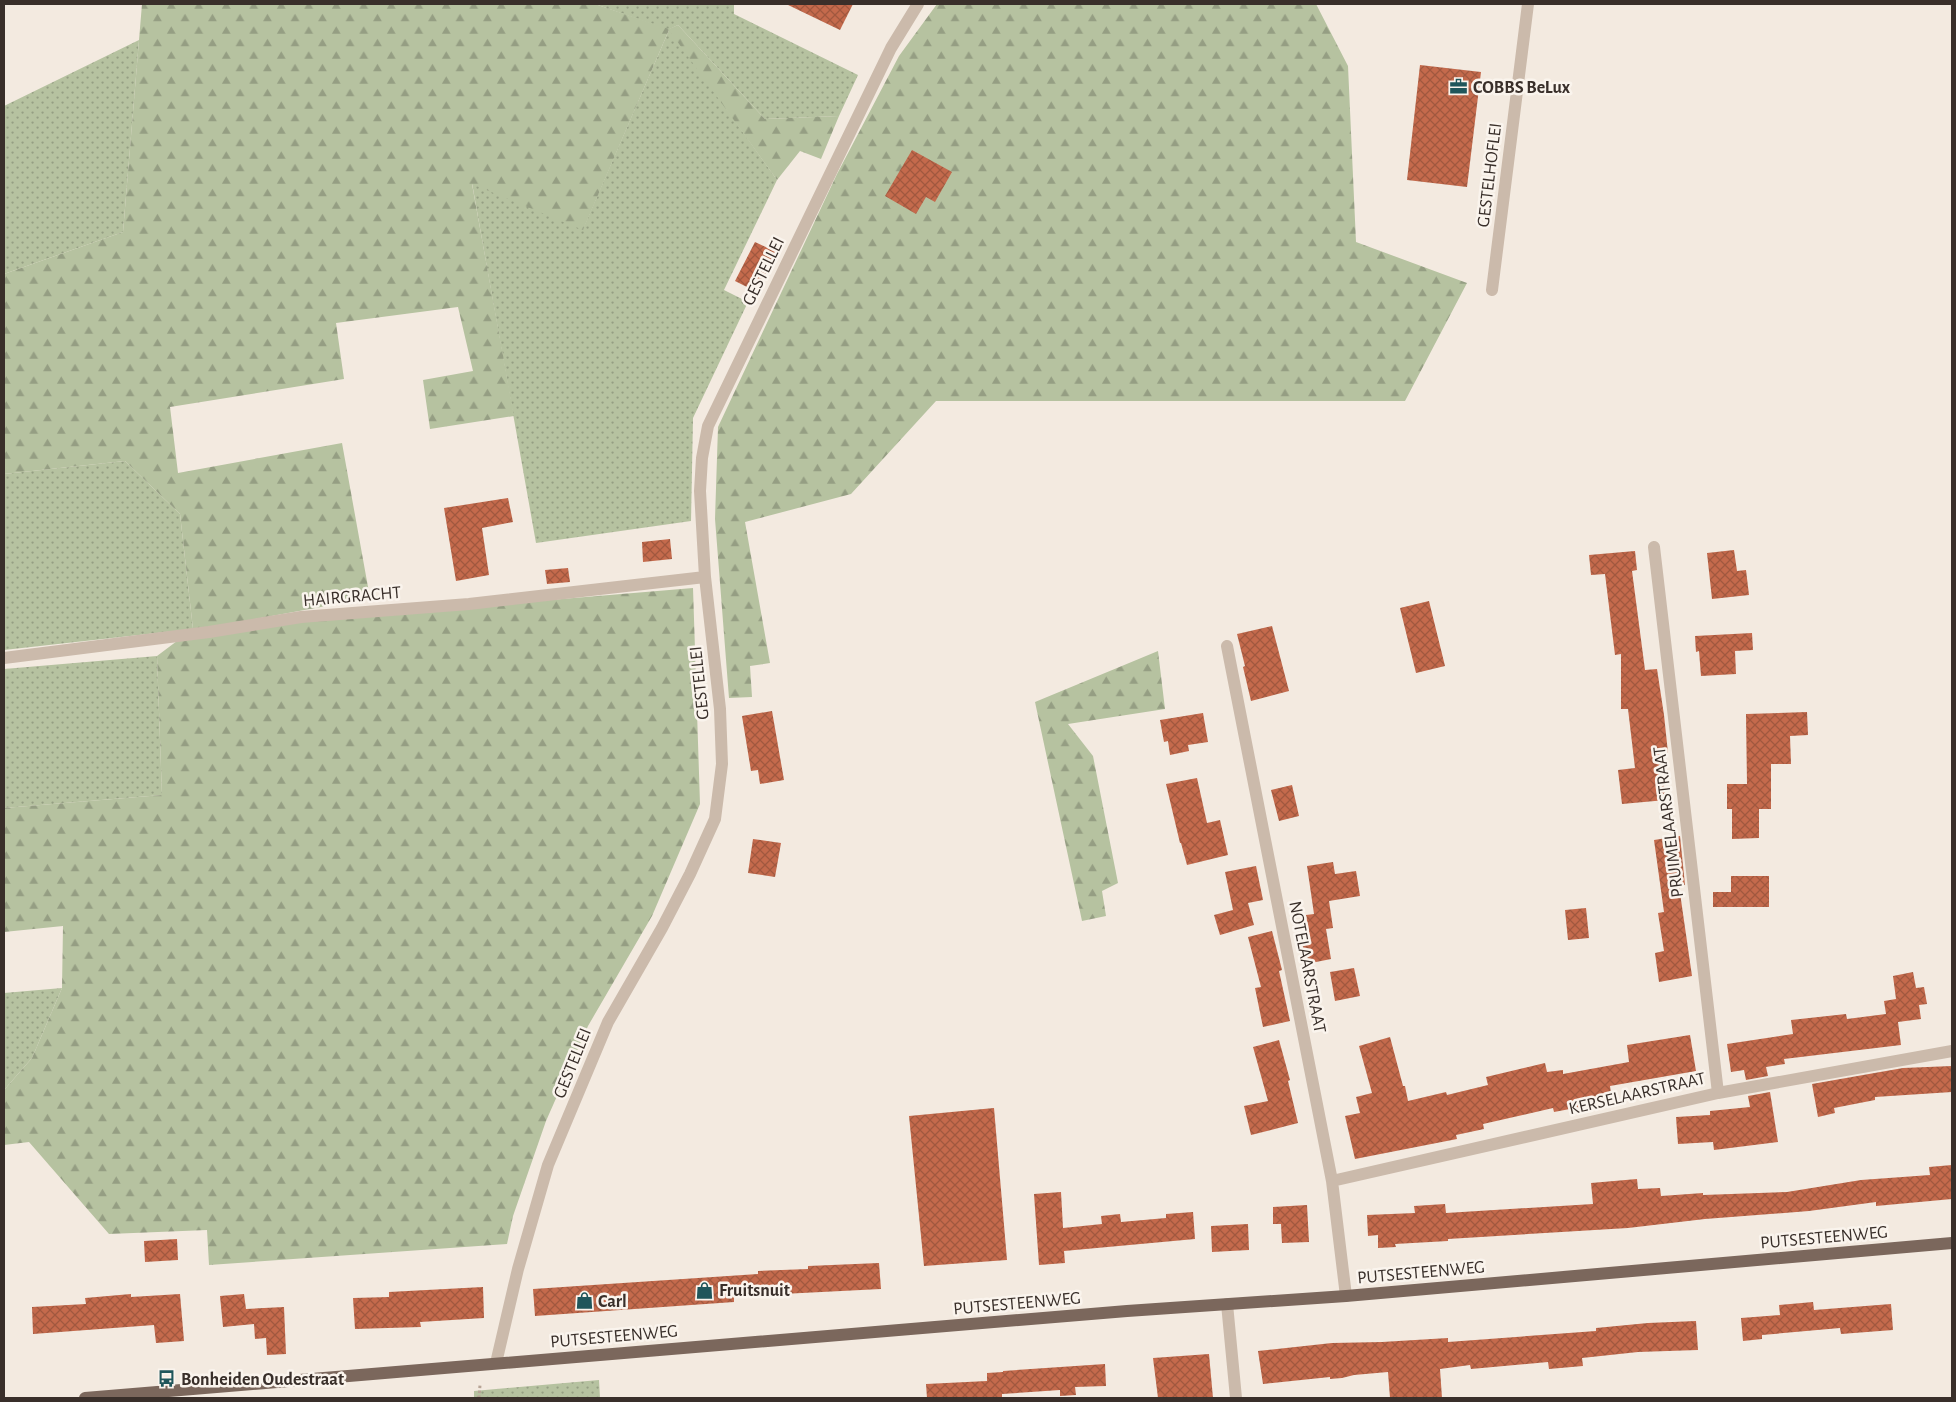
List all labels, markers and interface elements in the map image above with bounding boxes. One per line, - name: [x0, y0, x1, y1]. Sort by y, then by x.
- office icon: COBBS BeLux: [1449, 77, 1469, 97]
- place label: COBBS BeLux: [1473, 79, 1571, 97]
- street label: GESTELHOFLEI: [1475, 122, 1505, 228]
- street label: GESTELLEI: [740, 234, 788, 308]
- street label: HAIRGRACHT: [302, 584, 402, 610]
- street label: GESTELLEI: [687, 645, 713, 720]
- street label: PRUIMELAARSTRAAT: [1651, 745, 1687, 898]
- street label: NOTELAARSTRAAT: [1285, 900, 1329, 1035]
- street label: GESTELLEI: [551, 1026, 595, 1101]
- street label: KERSELAARSTRAAT: [1567, 1069, 1707, 1118]
- street label: PUTSESTEENWEG: [1760, 1223, 1889, 1253]
- street label: PUTSESTEENWEG: [1357, 1258, 1486, 1288]
- shop icon: Fruitsnuit: [695, 1280, 715, 1300]
- place label: Fruitsnuit: [719, 1282, 790, 1300]
- street label: PUTSESTEENWEG: [953, 1289, 1082, 1319]
- shop icon: Carl: [574, 1291, 594, 1311]
- place label: Carl: [598, 1293, 627, 1311]
- street label: PUTSESTEENWEG: [550, 1322, 679, 1352]
- bus stop icon: Bonheiden Oudestraat: [157, 1369, 177, 1389]
- place label: Bonheiden Oudestraat: [181, 1371, 344, 1389]

